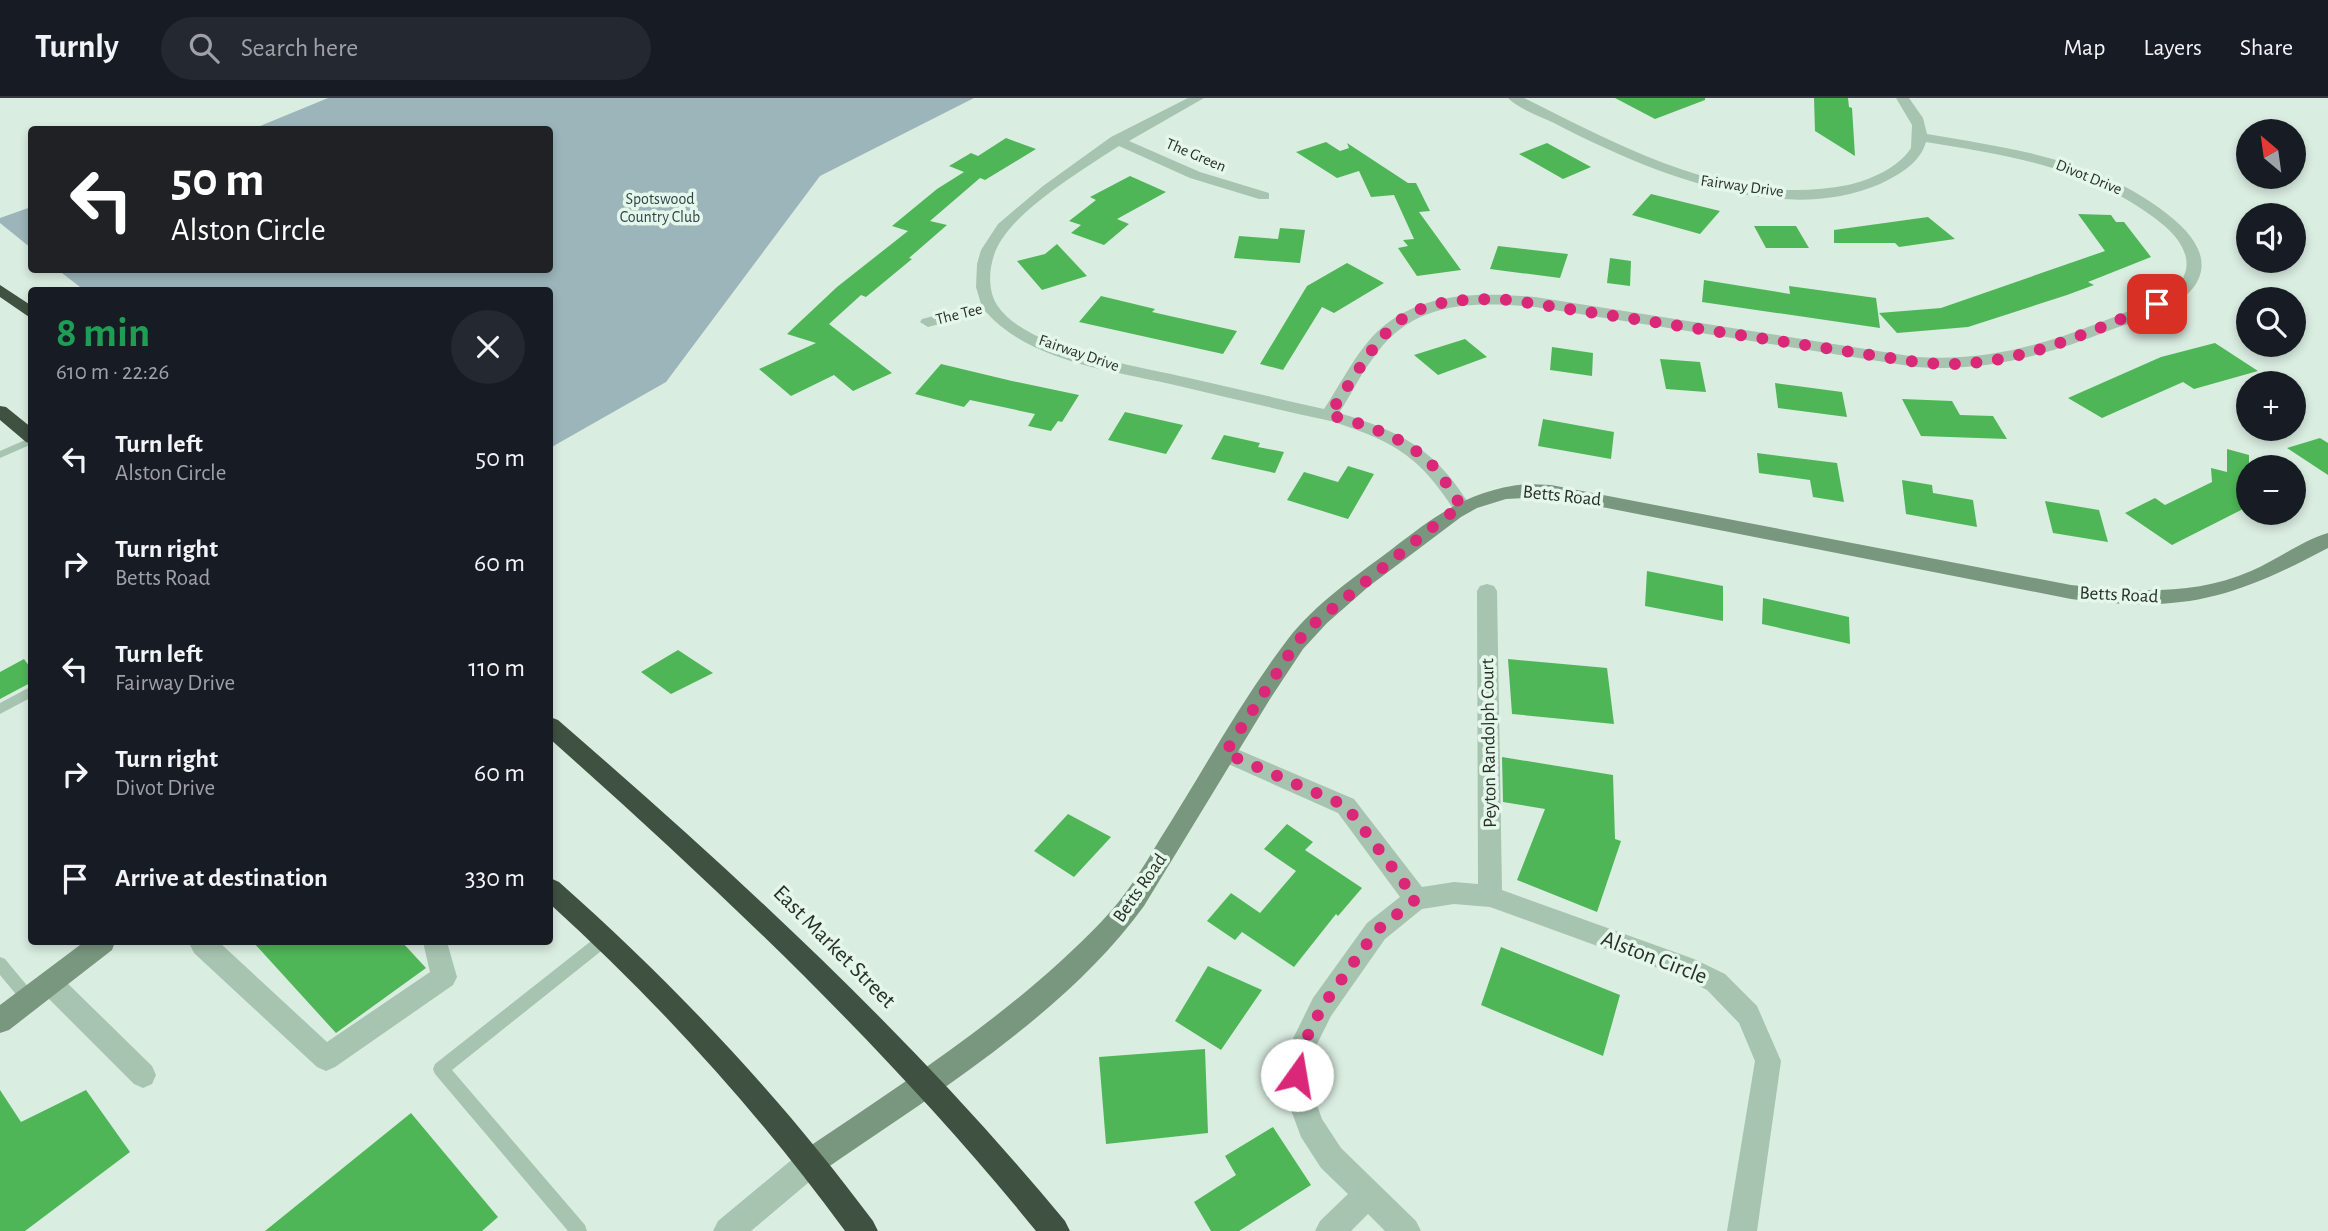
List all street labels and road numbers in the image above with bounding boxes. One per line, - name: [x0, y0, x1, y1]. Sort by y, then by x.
- street label: The Green: [1164, 135, 1228, 175]
- street label: Divot Drive: [2054, 157, 2124, 197]
- street label: Fairway Drive: [1699, 172, 1784, 201]
- street label: The Tee: [934, 300, 984, 328]
- street label: Fairway Drive: [1037, 332, 1121, 375]
- street label: Betts Road: [1522, 482, 1602, 510]
- street label: Betts Road: [2079, 583, 2159, 607]
- street label: Peyton Randolph Court: [1478, 658, 1500, 828]
- street label: Betts Road: [1110, 850, 1170, 926]
- street label: East Market Street: [768, 881, 900, 1013]
- street label: Alston Circle: [1598, 927, 1710, 989]

